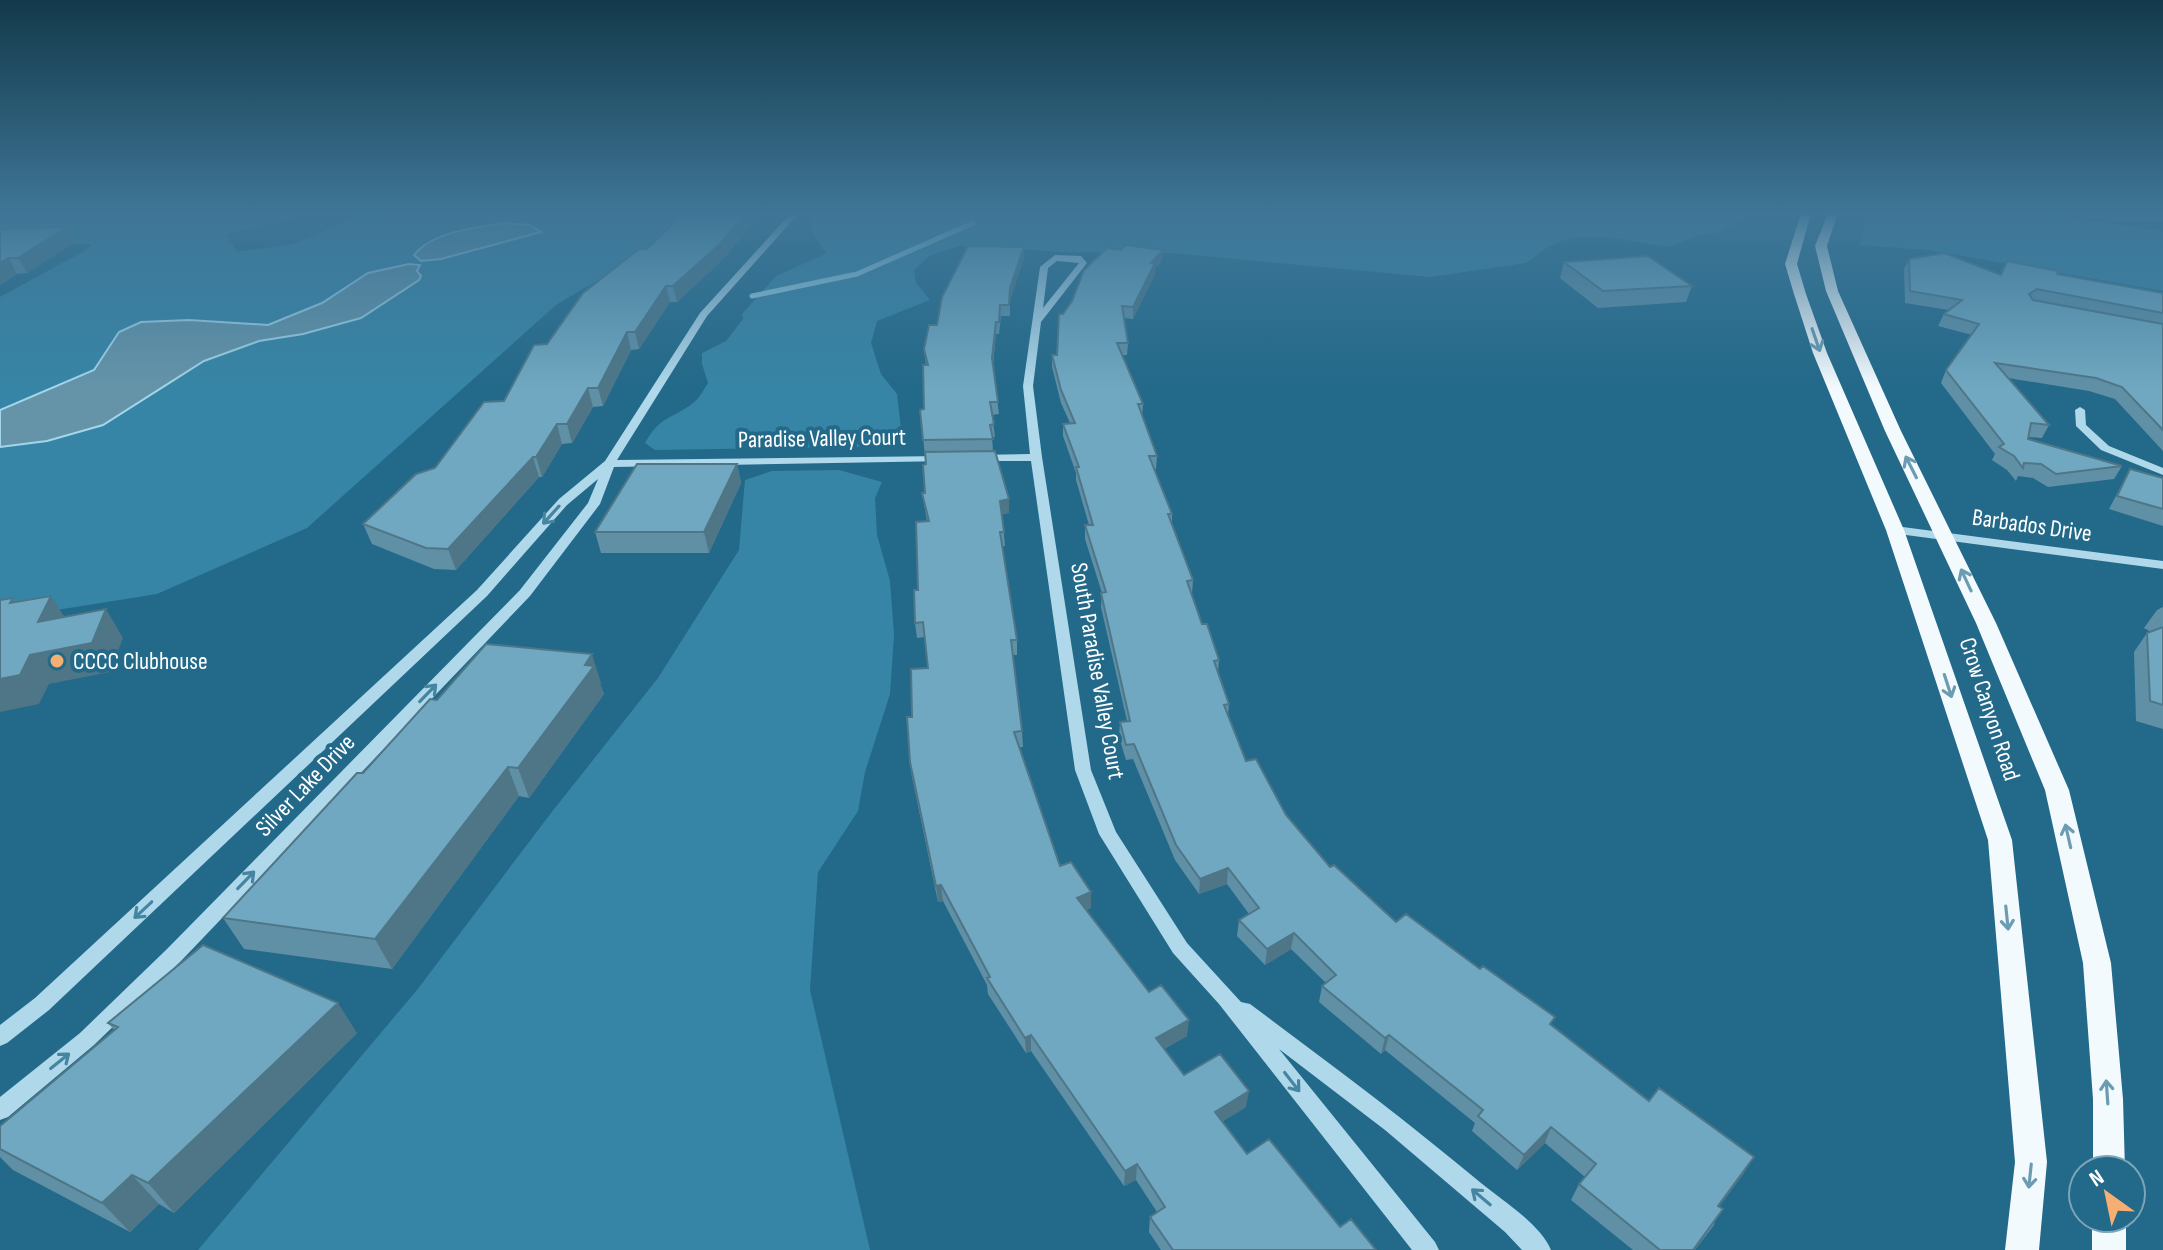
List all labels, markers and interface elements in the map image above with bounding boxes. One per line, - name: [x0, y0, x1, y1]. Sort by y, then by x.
- one-way arrow: [1809, 328, 1824, 353]
- street label: Paradise Valley Court: [738, 423, 906, 454]
- one-way arrow: [1902, 455, 1918, 479]
- street label: Barbados Drive: [1970, 503, 2094, 548]
- one-way arrow: [542, 505, 560, 525]
- street label: South Paradise Valley Court: [1064, 560, 1131, 782]
- one-way arrow: [1958, 568, 1973, 592]
- street label: Crow Canyon Road: [1953, 634, 2026, 784]
- place label: CCCC Clubhouse: [73, 647, 208, 676]
- marker: CCCC Clubhouse: [48, 652, 66, 670]
- one-way arrow: [1942, 673, 1957, 698]
- one-way arrow: [418, 684, 437, 704]
- street label: Silver Lake Drive: [249, 728, 361, 843]
- one-way arrow: [2060, 823, 2075, 849]
- one-way arrow: [237, 870, 256, 890]
- one-way arrow: [133, 900, 153, 919]
- one-way arrow: [2000, 904, 2015, 931]
- one-way arrow: [50, 1052, 70, 1070]
- one-way arrow: [1283, 1071, 1300, 1092]
- one-way arrow: [2099, 1079, 2114, 1106]
- north arrow: [2067, 1154, 2147, 1234]
- one-way arrow: [2022, 1163, 2037, 1189]
- text: N: [2085, 1164, 2109, 1193]
- one-way arrow: [1472, 1188, 1492, 1206]

